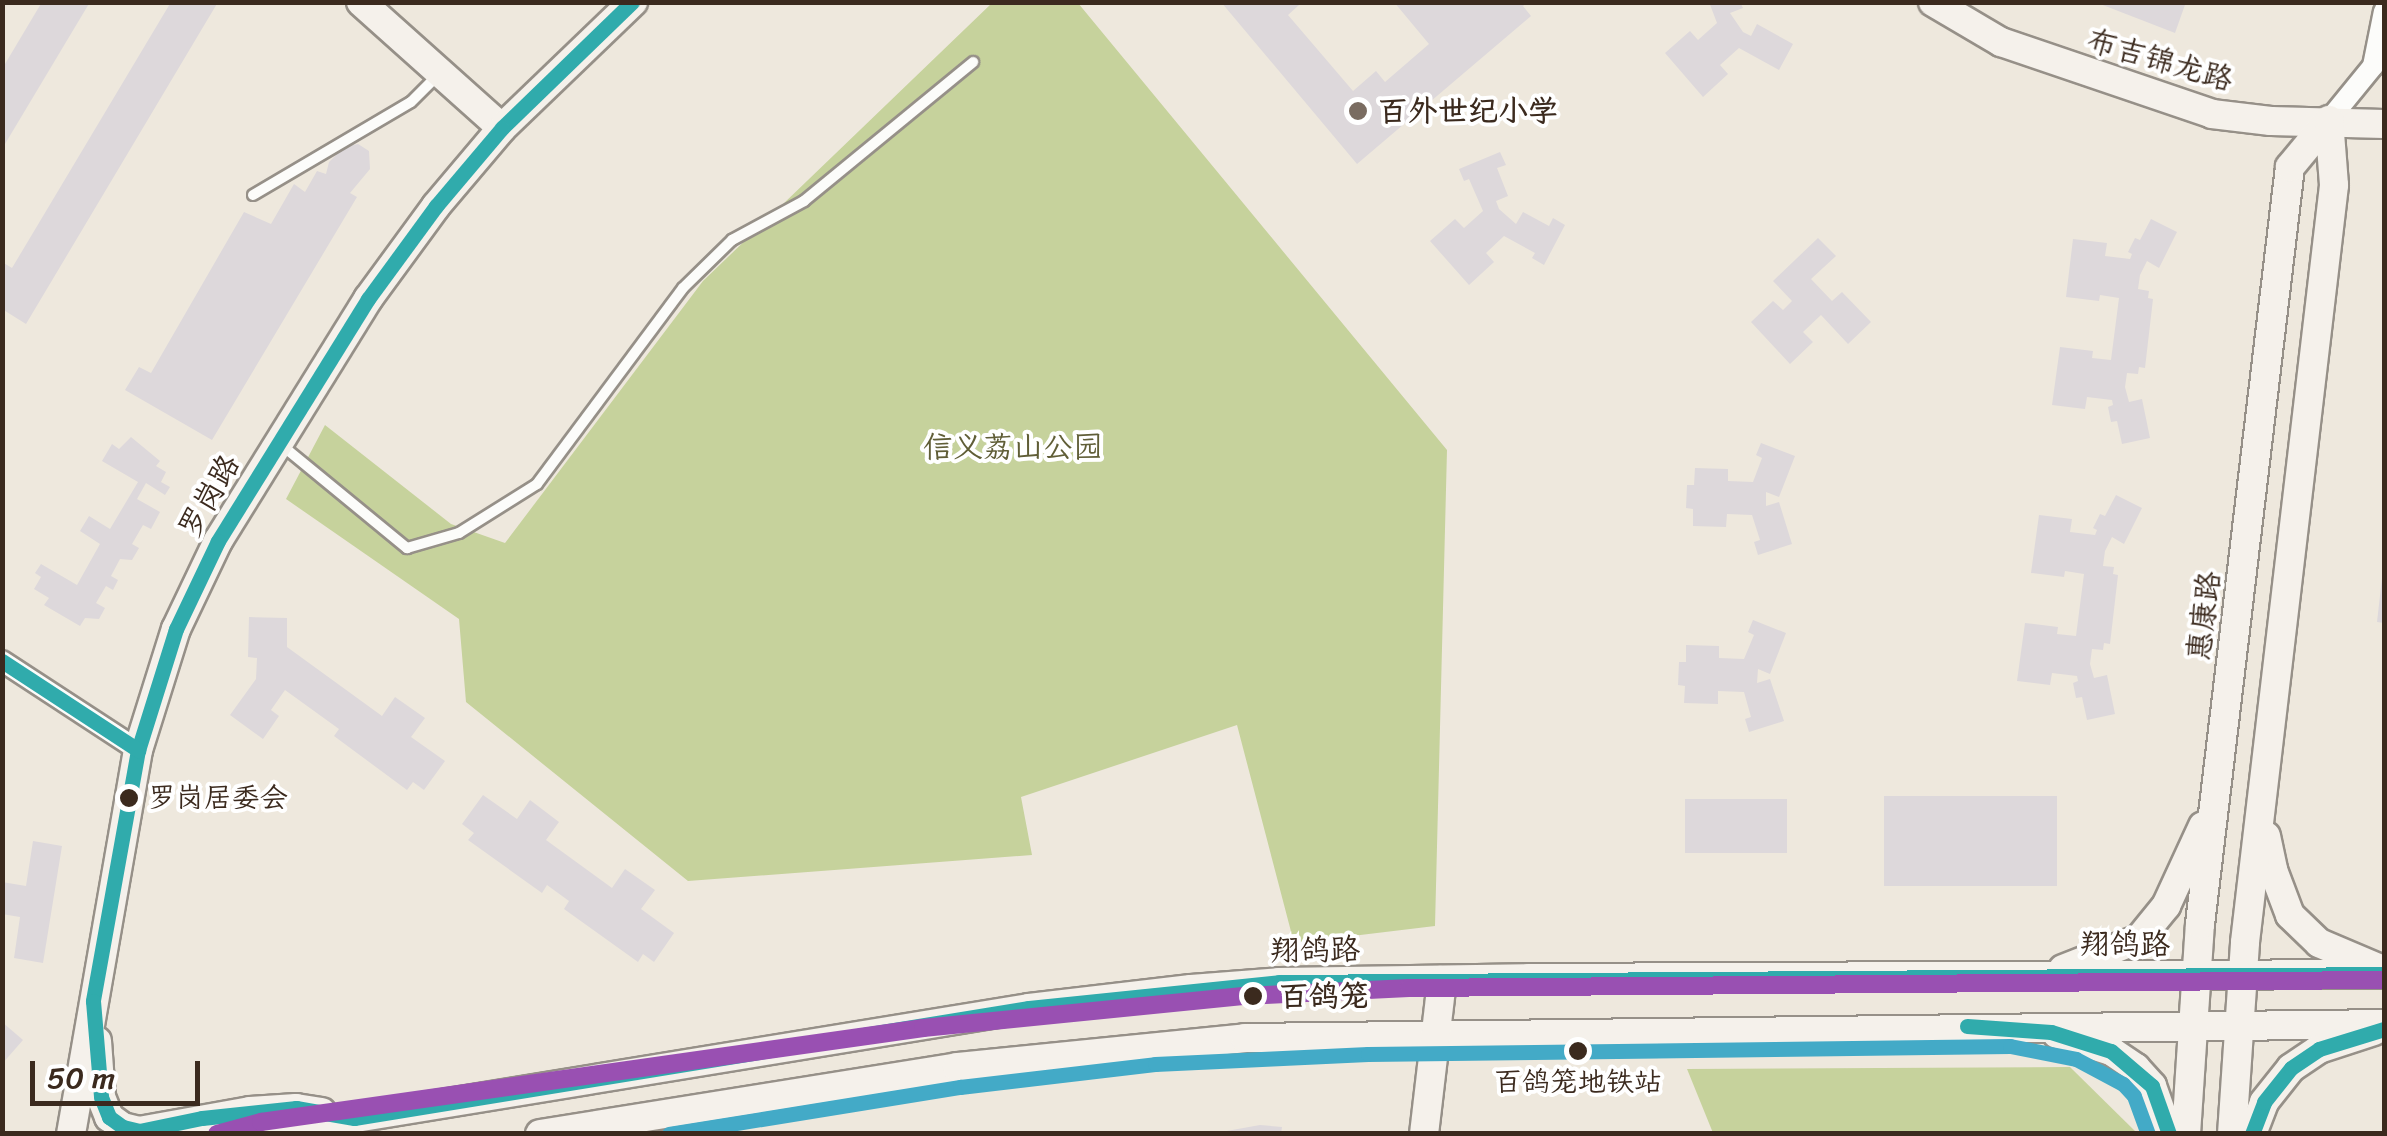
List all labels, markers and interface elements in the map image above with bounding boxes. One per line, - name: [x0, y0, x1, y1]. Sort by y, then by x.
- street label: 布吉锦龙路: [2083, 22, 2237, 98]
- place label: 百外世纪小学: [1378, 93, 1558, 129]
- marker: 百外世纪小学: [1347, 100, 1369, 122]
- park label: 信义荔山公园: [923, 429, 1103, 465]
- street label: 罗岗路: [171, 448, 247, 544]
- street label: 惠康路: [2181, 569, 2227, 663]
- place label: 罗岗居委会: [148, 781, 288, 815]
- marker: 罗岗居委会: [119, 788, 139, 808]
- street label: 翔鸽路: [2080, 926, 2170, 962]
- street label: 翔鸽路: [1270, 931, 1360, 969]
- place label: 百鸽笼: [1279, 978, 1369, 1014]
- marker: 百鸽笼: [1236, 979, 1270, 1013]
- scale bar: [35, 1041, 205, 1103]
- marker: 百鸽笼地铁站: [1568, 1041, 1588, 1061]
- text: 50 m: [47, 1051, 115, 1105]
- place label: 百鸽笼地铁站: [1494, 1065, 1662, 1099]

